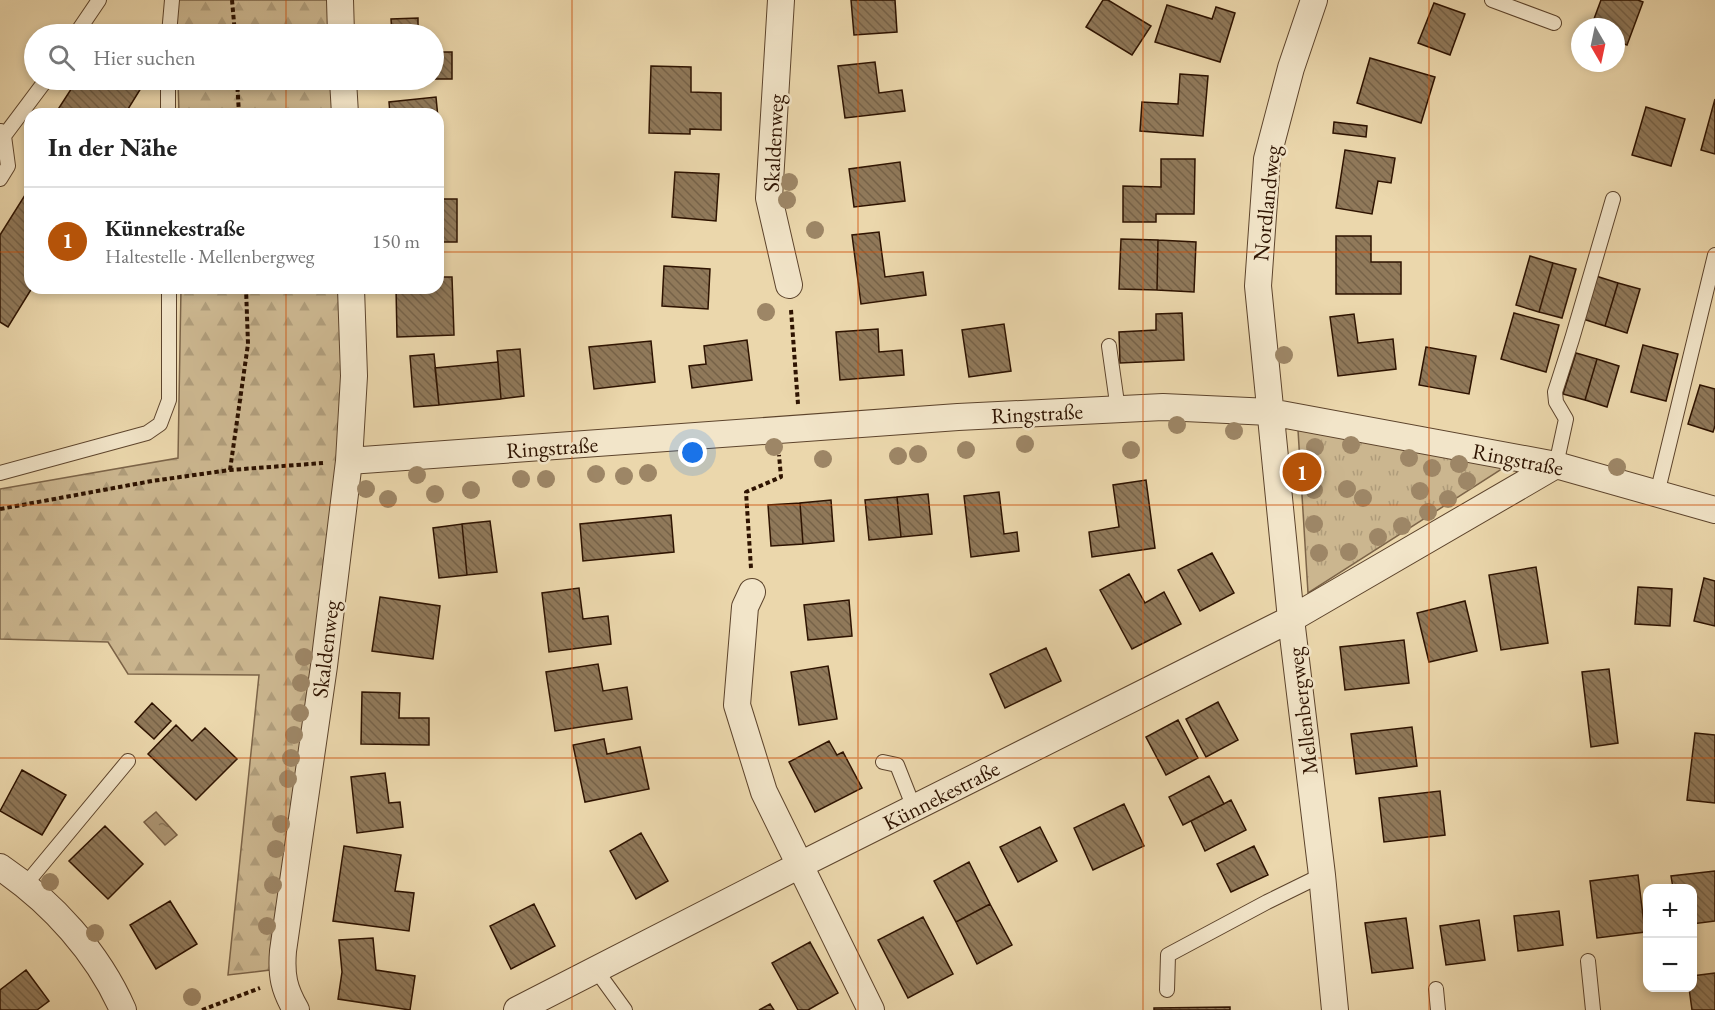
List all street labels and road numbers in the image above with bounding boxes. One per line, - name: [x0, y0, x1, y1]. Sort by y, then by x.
- street label: Skaldenweg: [756, 93, 791, 193]
- street label: Nordlandweg: [1246, 143, 1287, 262]
- street label: Ringstraße: [990, 397, 1084, 430]
- street label: Ringstraße: [505, 430, 599, 465]
- street label: Ringstraße: [1470, 436, 1566, 483]
- street label: Skaldenweg: [305, 598, 346, 699]
- street label: Mellenbergweg: [1280, 645, 1325, 776]
- street label: Künnekestraße: [878, 753, 1005, 837]

